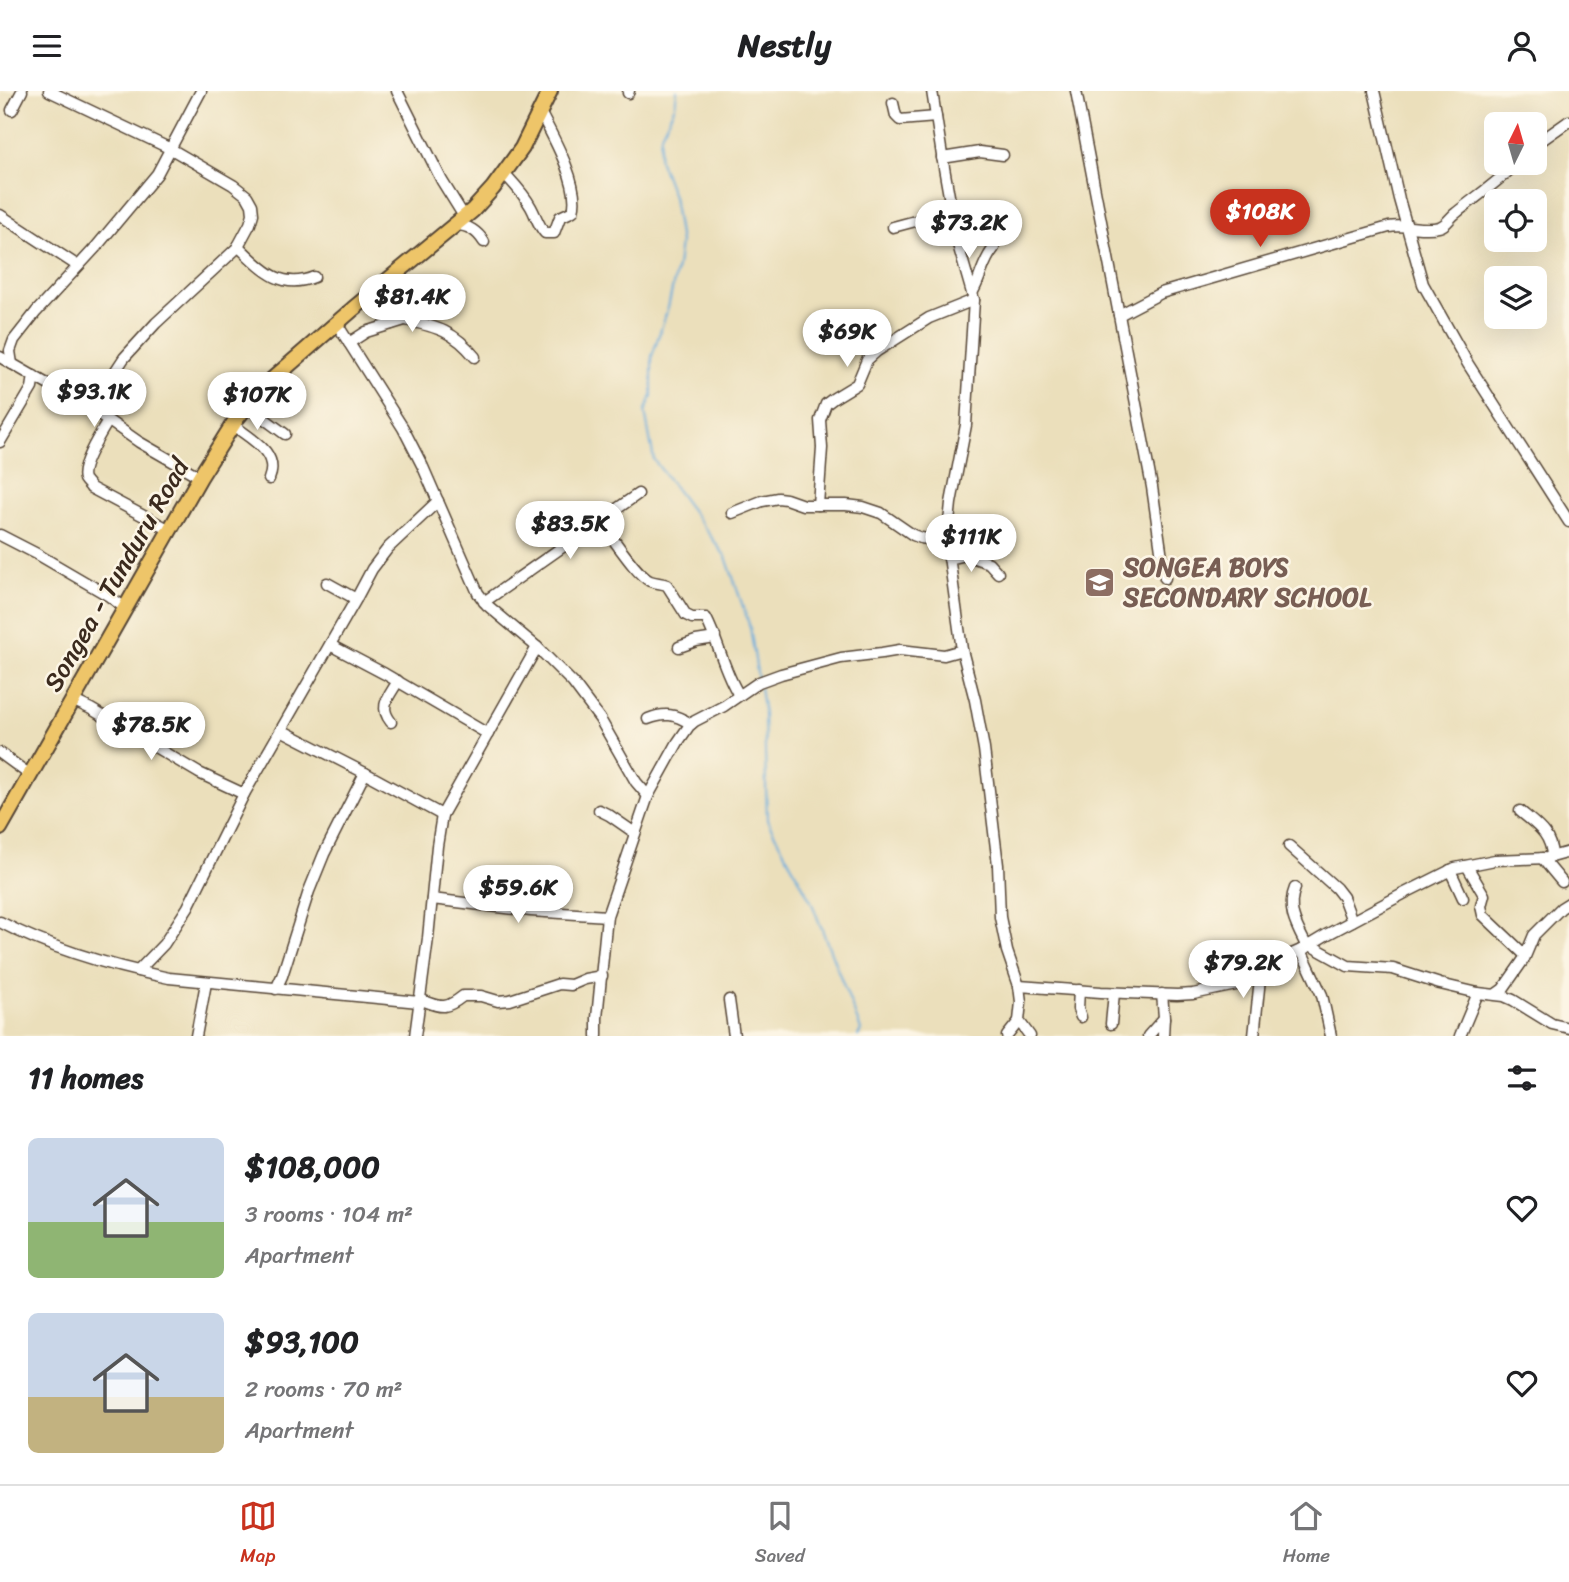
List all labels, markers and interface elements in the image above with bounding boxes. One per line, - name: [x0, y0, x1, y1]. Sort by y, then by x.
- text: Nestly: [738, 17, 831, 74]
- icon: menu: [28, 27, 66, 65]
- icon: person: [1503, 27, 1541, 65]
- north arrow: [1484, 112, 1547, 175]
- map controls: [1484, 112, 1547, 329]
- button: locate: [1484, 189, 1547, 252]
- pin: $108K: [1211, 190, 1309, 249]
- text: $108K: [1226, 191, 1294, 232]
- pin: $73.2K: [912, 201, 1026, 260]
- text: $73.2K: [931, 202, 1007, 243]
- button: layers: [1484, 266, 1547, 329]
- pin: $81.4K: [355, 275, 469, 334]
- text: $81.4K: [375, 276, 449, 317]
- pin: $69K: [806, 309, 888, 369]
- text: $69K: [819, 311, 875, 352]
- pin: $93.1K: [37, 369, 151, 429]
- text: $93.1K: [57, 371, 131, 412]
- pin: $107K: [208, 373, 306, 432]
- text: $107K: [224, 374, 291, 415]
- street label: Songea - Tunduru Road: [30, 447, 203, 701]
- pin: $83.5K: [513, 501, 627, 561]
- text: $83.5K: [532, 503, 608, 544]
- pin: $111K: [922, 515, 1020, 574]
- text: $111K: [941, 516, 1001, 557]
- place label: SONGEA BOYS SECONDARY SCHOOL: [1122, 544, 1372, 620]
- school or university icon: SONGEA BOYS SECONDARY SCHOOL: [1083, 565, 1117, 599]
- pin: $78.5K: [94, 703, 208, 762]
- text: $78.5K: [112, 704, 190, 745]
- pin: $59.6K: [461, 865, 575, 925]
- text: $59.6K: [479, 867, 557, 908]
- pin: $79.2K: [1186, 941, 1300, 1000]
- text: $79.2K: [1205, 942, 1281, 983]
- text: 11 homes: [28, 1051, 143, 1105]
- icon: filters: [1503, 1059, 1541, 1097]
- text: $108,000: [245, 1140, 380, 1194]
- icon: home: [84, 1166, 168, 1250]
- icon: heart: [1503, 1189, 1541, 1227]
- text: 3 rooms · 104 m²: [245, 1194, 413, 1235]
- text: Apartment: [245, 1235, 354, 1276]
- text: $93,100: [245, 1315, 359, 1369]
- icon: home: [84, 1341, 168, 1425]
- icon: heart: [1503, 1364, 1541, 1402]
- text: 2 rooms · 70 m²: [245, 1369, 403, 1410]
- text: Apartment: [245, 1410, 354, 1451]
- tab: Map: [239, 1497, 277, 1572]
- tab: Saved: [755, 1497, 805, 1572]
- tab: Home: [1283, 1497, 1330, 1572]

